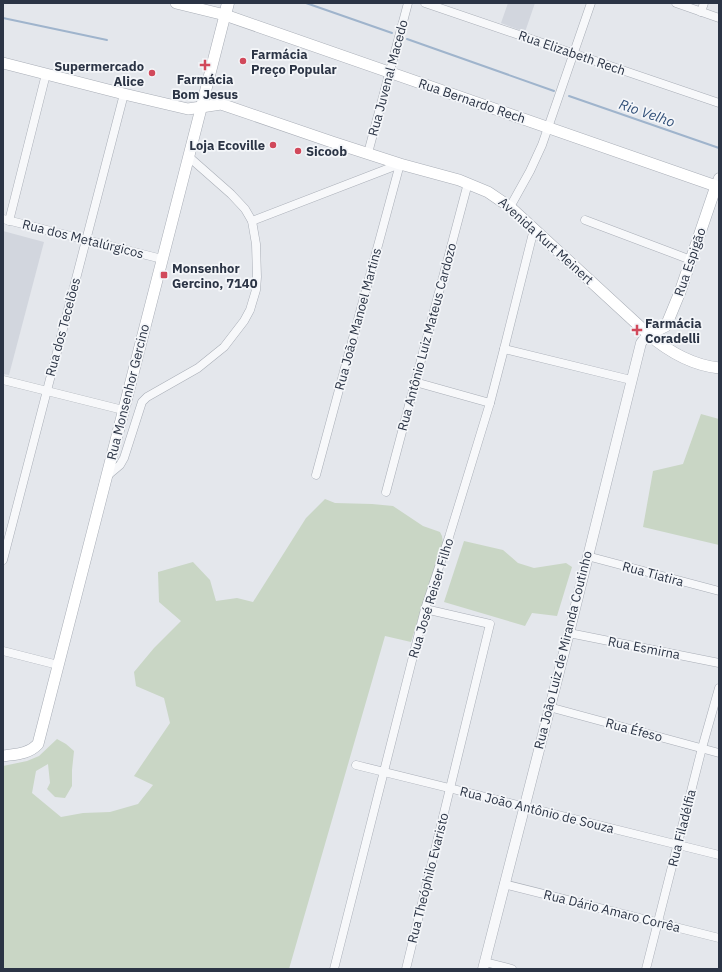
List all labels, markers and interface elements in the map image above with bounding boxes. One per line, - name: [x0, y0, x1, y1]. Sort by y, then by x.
- street label: Rua Juvenal Macedo: [364, 18, 412, 138]
- street label: Rua Elizabeth Rech: [516, 27, 628, 79]
- place label: Farmácia Preço Popular: [251, 46, 337, 78]
- marker: Farmácia Preço Popular: [238, 56, 248, 66]
- place label: Supermercado Alice: [54, 58, 144, 90]
- marker: Farmácia Bom Jesus: [200, 60, 210, 70]
- marker: Supermercado Alice: [147, 68, 157, 78]
- place label: Farmácia Bom Jesus: [172, 71, 239, 103]
- street label: Rua Bernardo Rech: [416, 75, 528, 127]
- water label: Rio Velho: [617, 95, 678, 131]
- place label: Loja Ecoville: [189, 137, 265, 154]
- marker: Loja Ecoville: [268, 140, 278, 150]
- place label: Sicoob: [306, 143, 347, 160]
- marker: Sicoob: [293, 146, 303, 156]
- street label: Avenida Kurt Meinert: [495, 194, 597, 288]
- street label: Rua dos Metalúrgicos: [20, 216, 146, 262]
- street label: Rua Espigão: [670, 225, 710, 299]
- street label: Rua Antônio Luiz Mateus Cardozo: [394, 241, 460, 433]
- street label: Rua João Manoel Martins: [331, 246, 385, 392]
- place label: Monsenhor Gercino, 7140: [172, 260, 258, 292]
- marker: Monsenhor Gercino, 7140: [159, 270, 169, 280]
- street label: Rua dos Tecelões: [42, 276, 84, 378]
- place label: Farmácia Coradelli: [645, 315, 702, 347]
- street label: Rua Monsenhor Gercino: [103, 322, 153, 462]
- marker: Farmácia Coradelli: [632, 325, 642, 335]
- street label: Rua José Reiser Filho: [405, 536, 457, 660]
- street label: Rua João Luiz de Miranda Coutinho: [530, 549, 596, 751]
- street label: Rua Tiatira: [620, 558, 686, 590]
- street label: Rua Esmirna: [606, 633, 682, 663]
- street label: Rua Éfeso: [604, 714, 664, 746]
- street label: Rua João Antônio de Souza: [458, 783, 616, 837]
- street label: Rua Filadélfia: [664, 787, 700, 869]
- street label: Rua Theóphilo Evaristo: [404, 811, 452, 945]
- street label: Rua Dário Amaro Corrêa: [542, 886, 682, 936]

